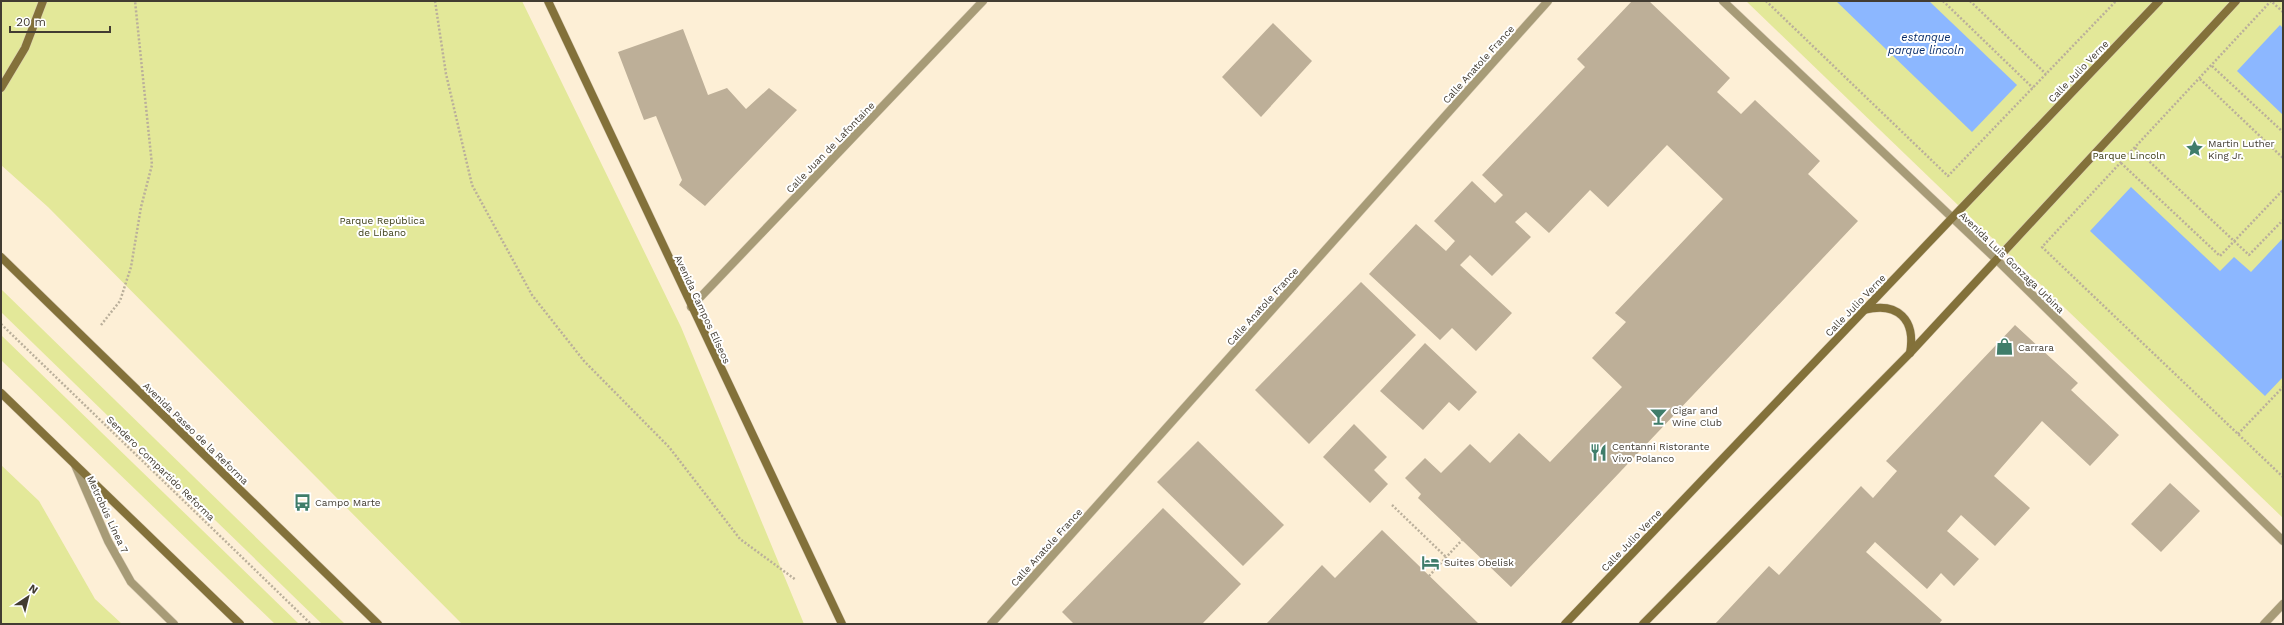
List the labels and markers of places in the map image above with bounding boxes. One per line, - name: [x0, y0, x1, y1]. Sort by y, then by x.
- place label: Martin Luther King Jr.: [2208, 138, 2275, 161]
- place icon: Martin Luther King Jr.: [2185, 139, 2205, 159]
- shop icon: Carrara: [1995, 337, 2015, 357]
- place label: Carrara: [2018, 342, 2054, 353]
- place label: Cigar and Wine Club: [1672, 405, 1722, 428]
- bar icon: Cigar and Wine Club: [1649, 406, 1669, 426]
- place label: Centanni Ristorante Vivo Polanco: [1612, 441, 1710, 464]
- restaurant icon: Centanni Ristorante Vivo Polanco: [1589, 442, 1609, 462]
- bus stop icon: Campo Marte: [292, 492, 312, 512]
- place label: Campo Marte: [315, 497, 381, 508]
- hotel icon: Suites Obelisk: [1421, 552, 1441, 572]
- place label: Suites Obelisk: [1444, 557, 1514, 568]

